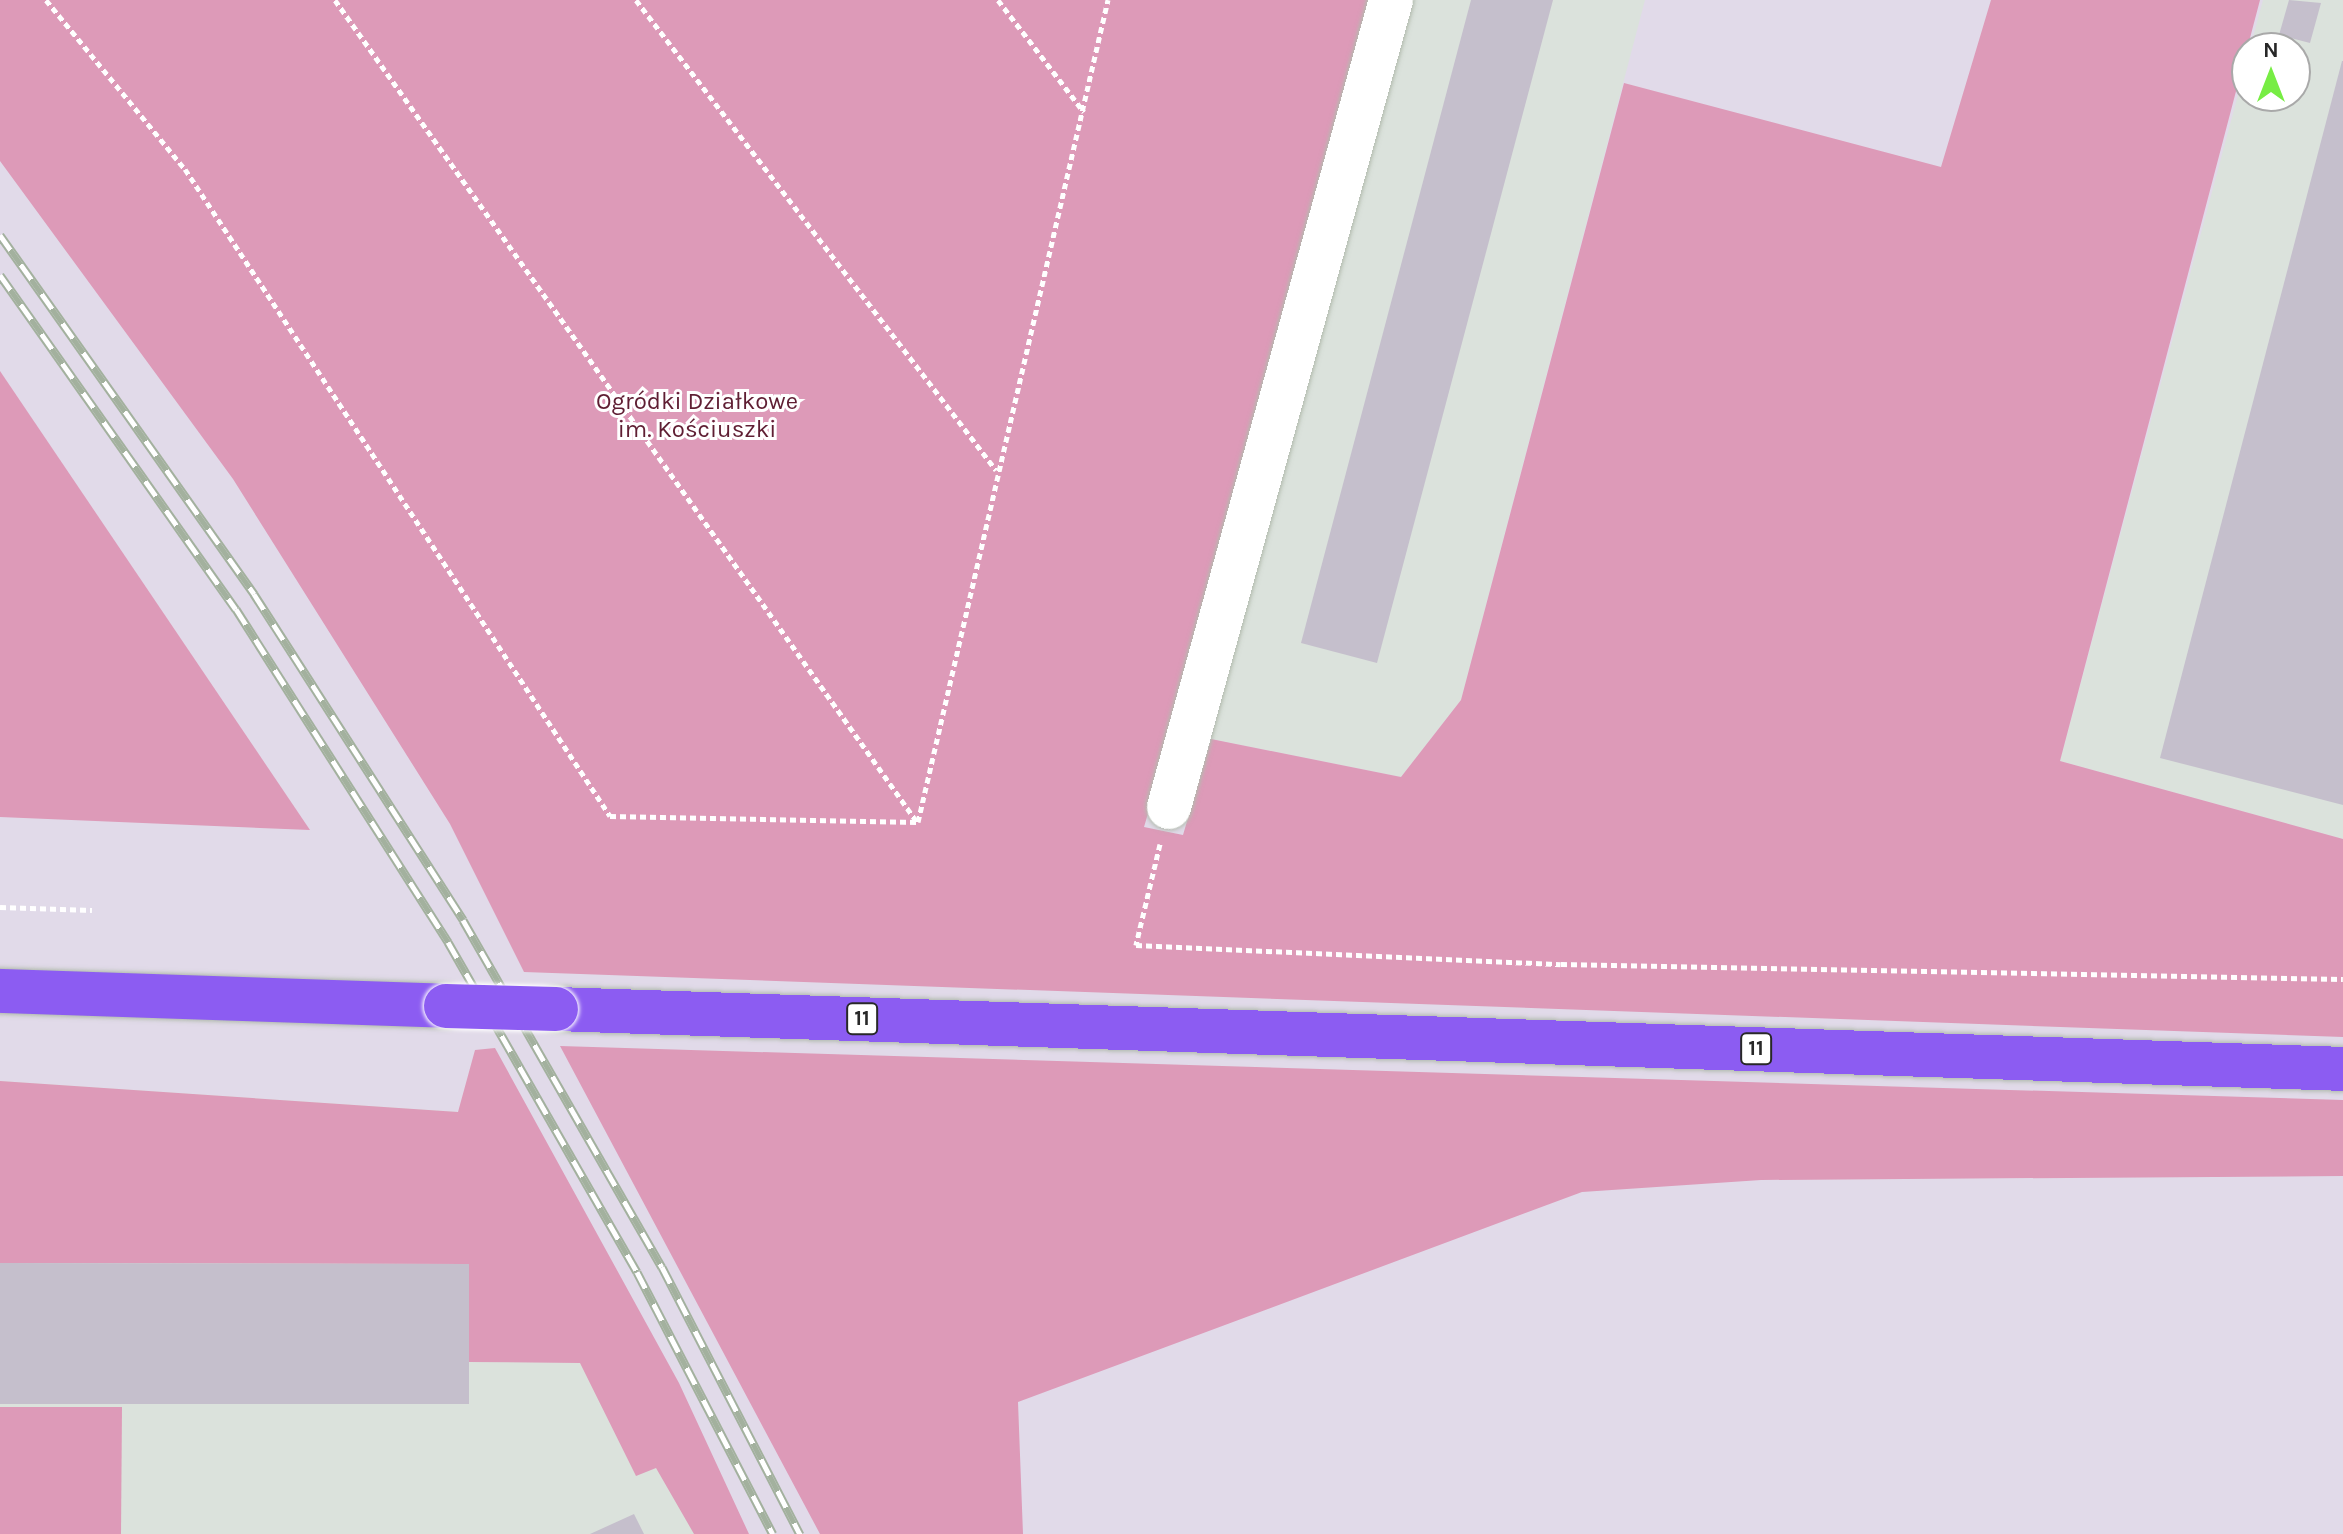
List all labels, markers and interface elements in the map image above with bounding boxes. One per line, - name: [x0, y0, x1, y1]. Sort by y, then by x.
- north arrow: [2231, 32, 2311, 112]
- text: N: [2263, 37, 2279, 63]
- park label: Ogródki Działkowe im. Kościuszki: [596, 388, 798, 444]
- road number: 11: [846, 1001, 878, 1037]
- road number: 11: [1740, 1031, 1772, 1067]

